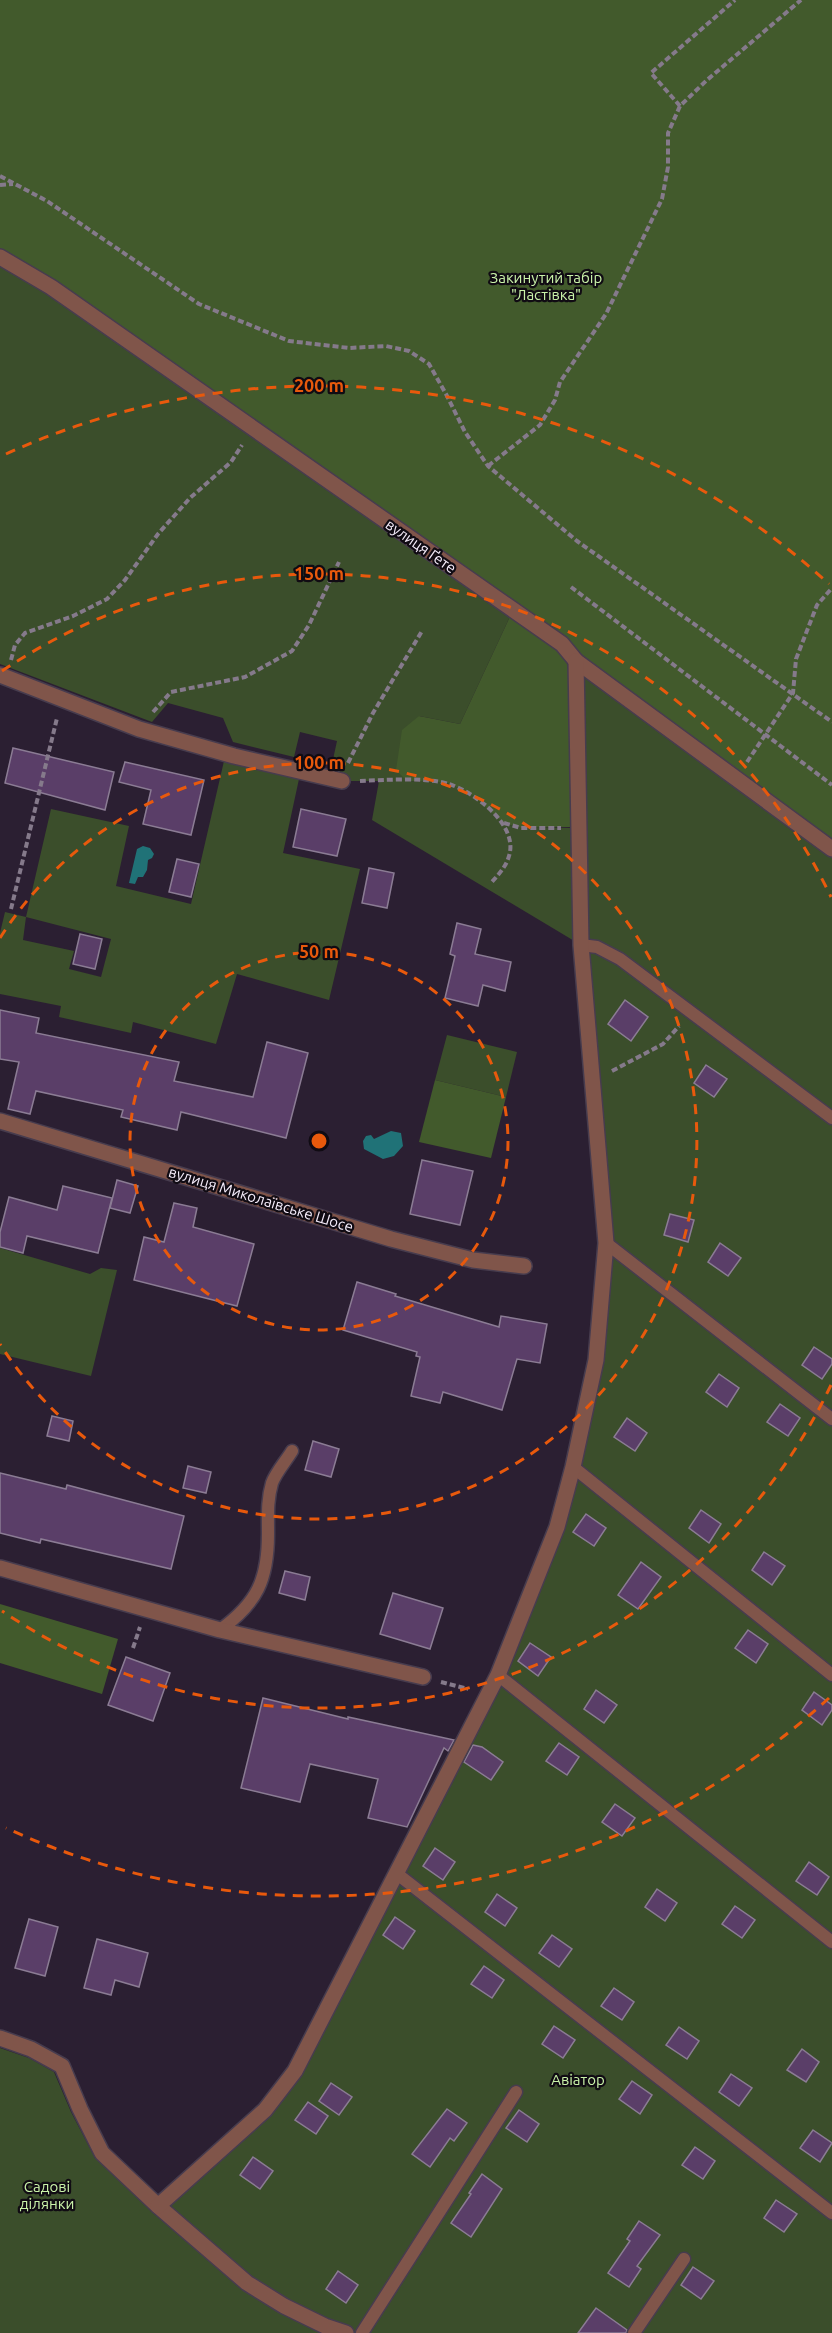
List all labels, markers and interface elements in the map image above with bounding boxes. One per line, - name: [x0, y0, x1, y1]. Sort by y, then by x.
- park label: Закинутий табір "Ластівка": [490, 269, 602, 303]
- text: 200 m: [294, 375, 344, 395]
- street label: вулиця Ґете: [382, 515, 460, 577]
- text: 150 m: [294, 563, 344, 583]
- text: 100 m: [294, 752, 344, 772]
- text: 50 m: [299, 941, 339, 961]
- centre of rings: [309, 1131, 329, 1151]
- street label: вулиця Миколаївське Шосе: [167, 1163, 355, 1235]
- park label: Авіатор: [551, 2071, 605, 2088]
- park label: Садові ділянки: [20, 2178, 74, 2212]

